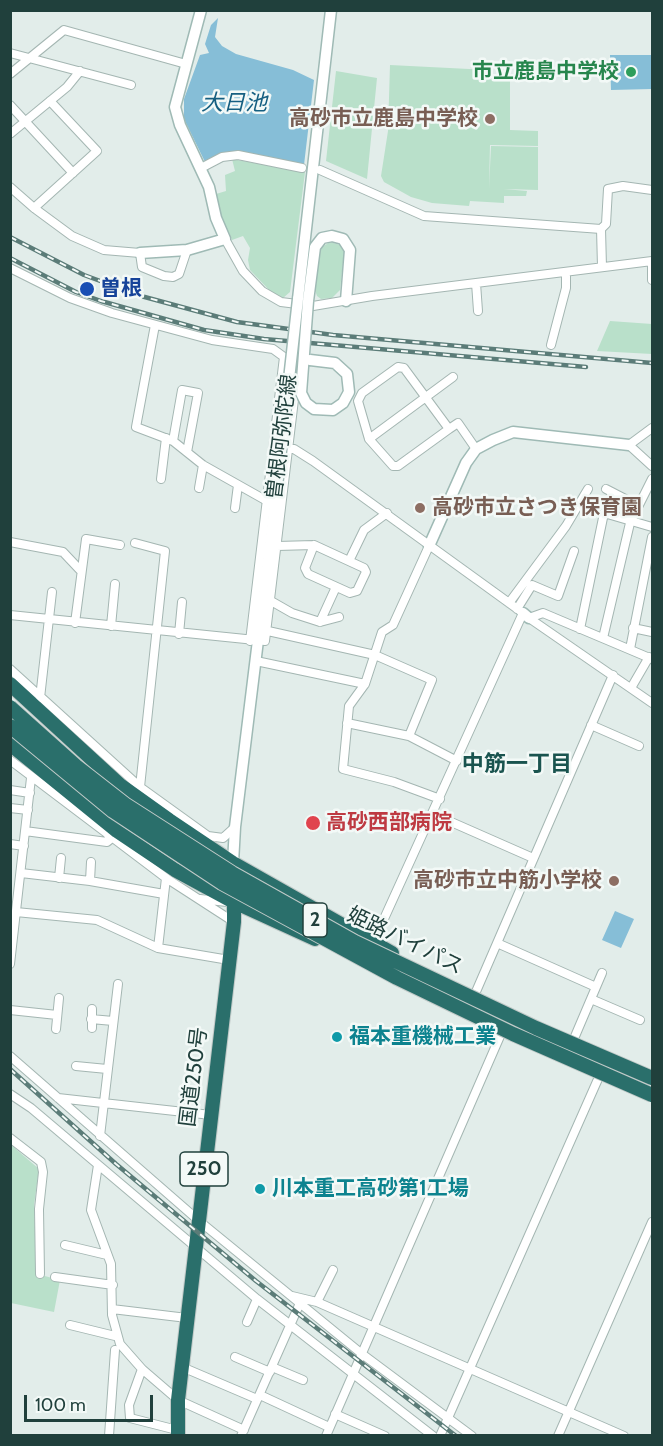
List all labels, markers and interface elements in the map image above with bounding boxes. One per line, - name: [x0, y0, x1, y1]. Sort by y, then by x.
- place label: 市立鹿島中学校: [472, 59, 619, 85]
- marker: 市立鹿島中学校: [624, 65, 638, 79]
- water label: 大日池: [201, 91, 267, 117]
- place label: 高砂市立鹿島中学校: [289, 106, 478, 132]
- marker: 高砂市立鹿島中学校: [483, 112, 497, 126]
- place label: 曽根: [100, 276, 142, 302]
- marker: 曽根: [78, 280, 96, 298]
- street label: 曽根阿弥陀線: [262, 373, 302, 501]
- place label: 高砂市立さつき保育園: [432, 495, 642, 521]
- marker: 高砂市立さつき保育園: [413, 501, 427, 515]
- district label: 中筋一丁目: [462, 752, 572, 778]
- place label: 高砂西部病院: [326, 810, 452, 836]
- marker: 高砂西部病院: [304, 814, 322, 832]
- place label: 高砂市立中筋小学校: [413, 868, 602, 894]
- marker: 高砂市立中筋小学校: [607, 874, 621, 888]
- street label: 姫路バイパス: [343, 902, 467, 980]
- road number: 2: [303, 903, 327, 937]
- place label: 福本重機械工業: [349, 1024, 496, 1050]
- street label: 国道250号: [175, 1026, 213, 1128]
- marker: 福本重機械工業: [330, 1030, 344, 1044]
- road number: 250: [180, 1152, 228, 1186]
- place label: 川本重工高砂第1工場: [272, 1176, 469, 1202]
- marker: 川本重工高砂第1工場: [253, 1182, 267, 1196]
- scale bar: [27, 1383, 156, 1421]
- text: 100 m: [35, 1394, 86, 1416]

